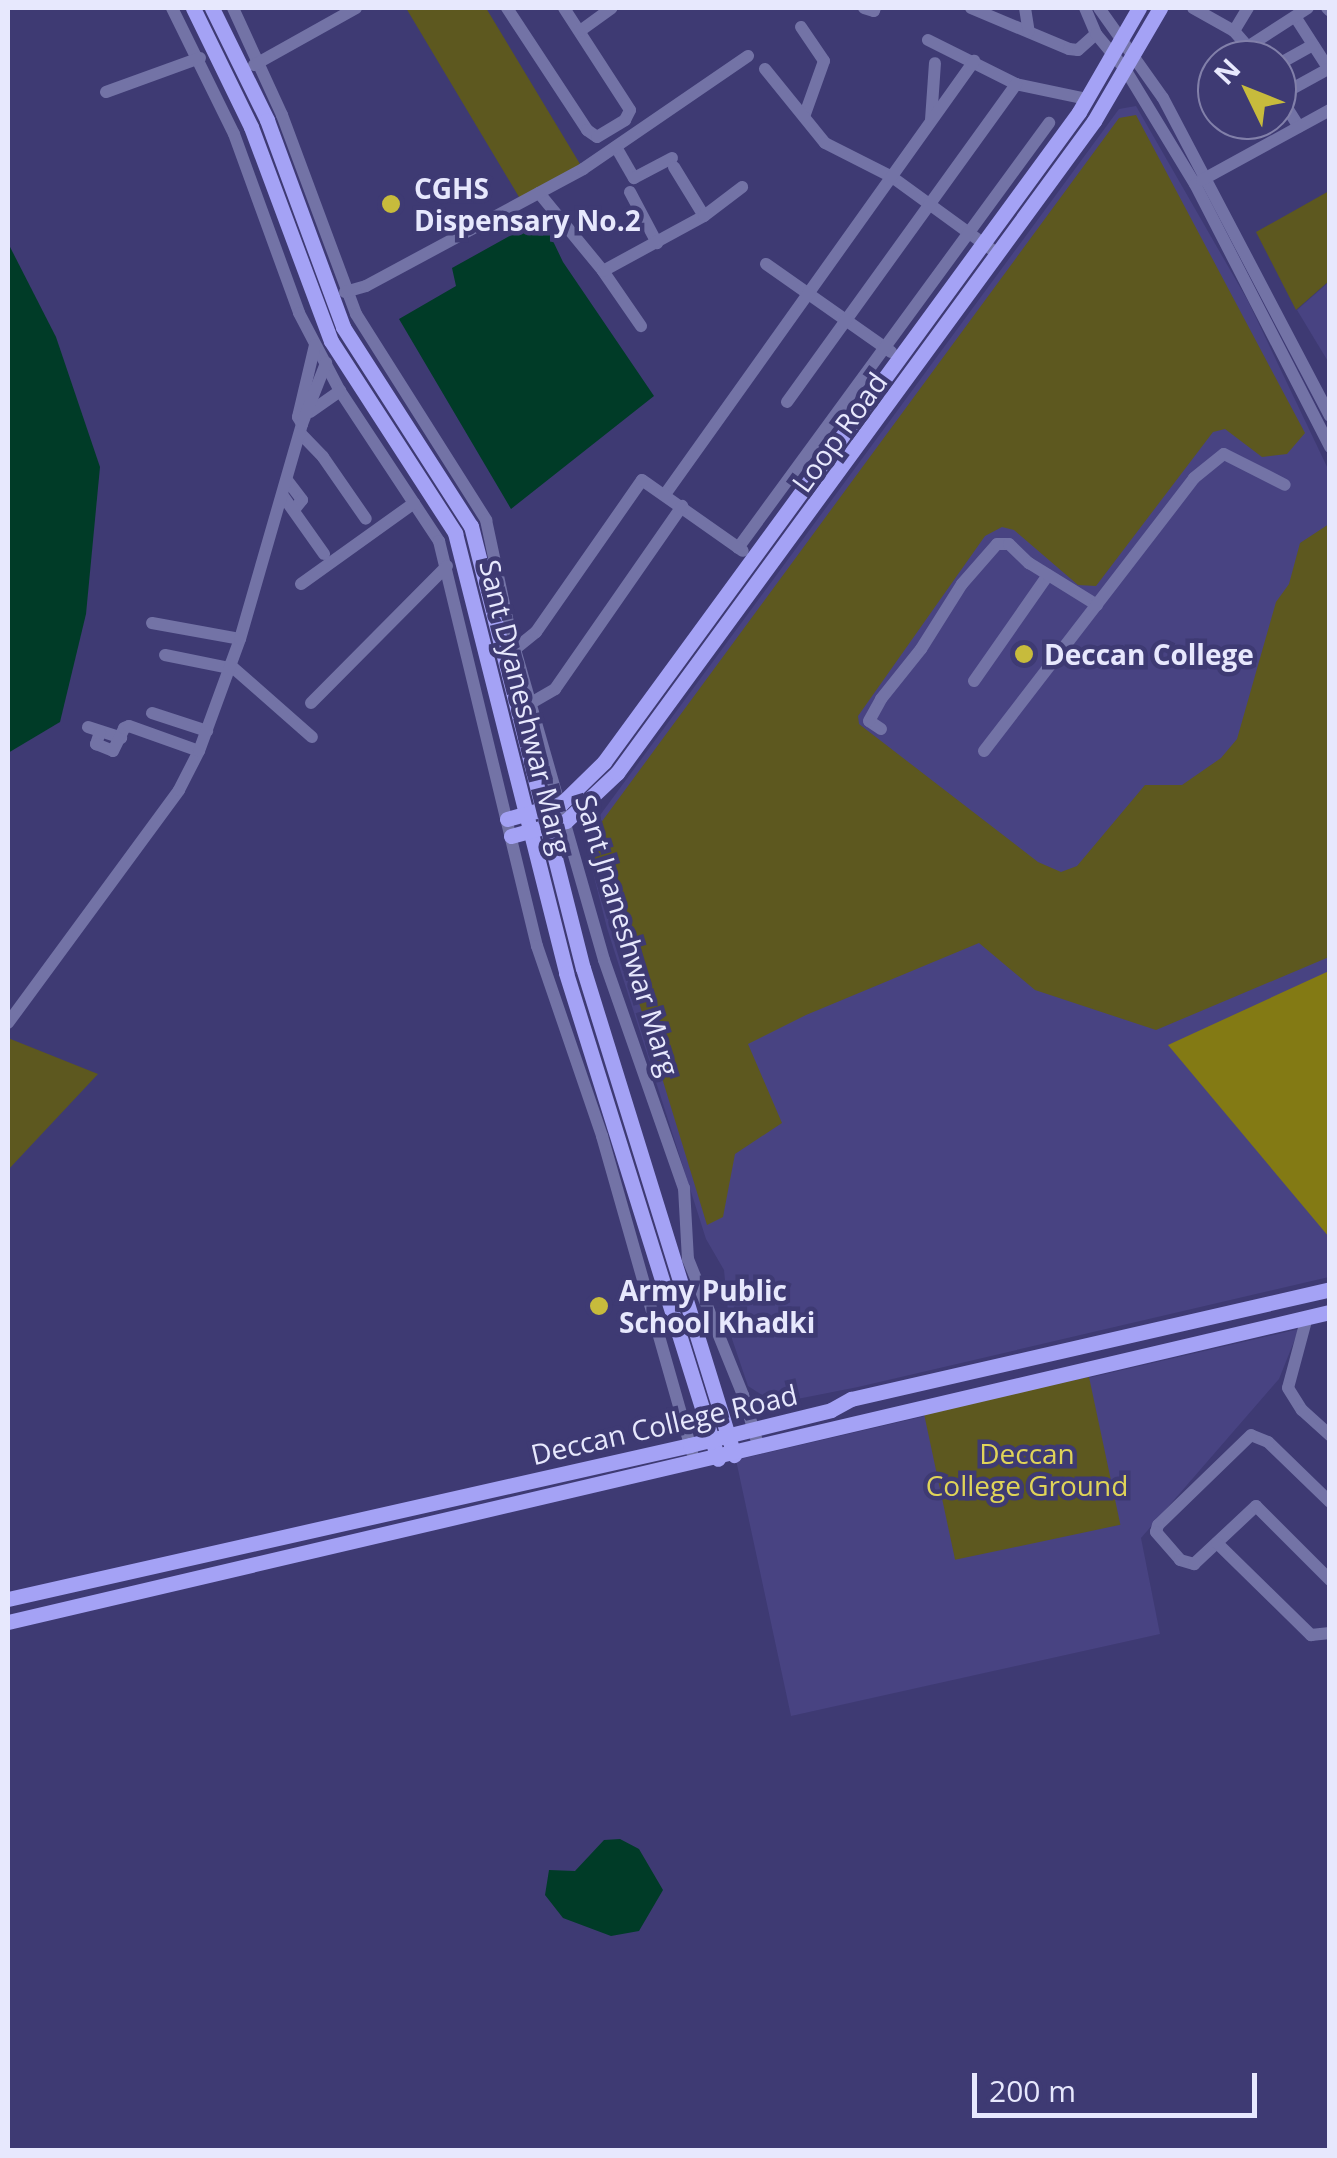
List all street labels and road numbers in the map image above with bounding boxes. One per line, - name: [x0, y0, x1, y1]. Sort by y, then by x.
- street label: Loop Road: [784, 366, 894, 498]
- street label: Sant Dyaneshwar Marg: [473, 556, 579, 858]
- street label: Sant Jnaneshwar Marg: [569, 790, 687, 1080]
- street label: Deccan College Road: [528, 1377, 800, 1471]

